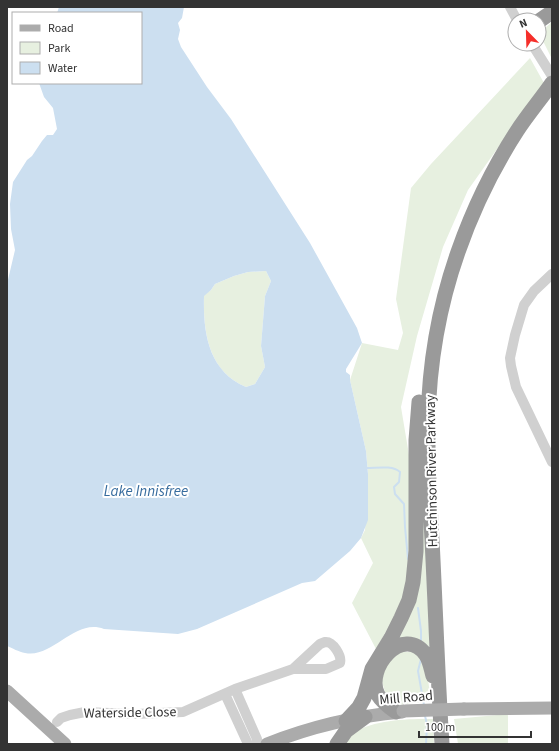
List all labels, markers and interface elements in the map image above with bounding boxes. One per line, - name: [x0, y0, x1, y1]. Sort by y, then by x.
- legend: [12, 12, 142, 84]
- north arrow: [507, 12, 547, 52]
- text: N: [517, 15, 530, 32]
- text: Road: [48, 20, 74, 37]
- text: Park: [48, 40, 70, 57]
- text: Water: [48, 60, 78, 77]
- street label: Hutchinson River Parkway: [421, 394, 443, 547]
- water label: Lake Innisfree: [104, 481, 188, 502]
- street label: Mill Road: [379, 686, 434, 710]
- street label: Waterside Close: [84, 702, 177, 724]
- scale bar: [419, 713, 531, 739]
- text: 100 m: [425, 719, 455, 736]

